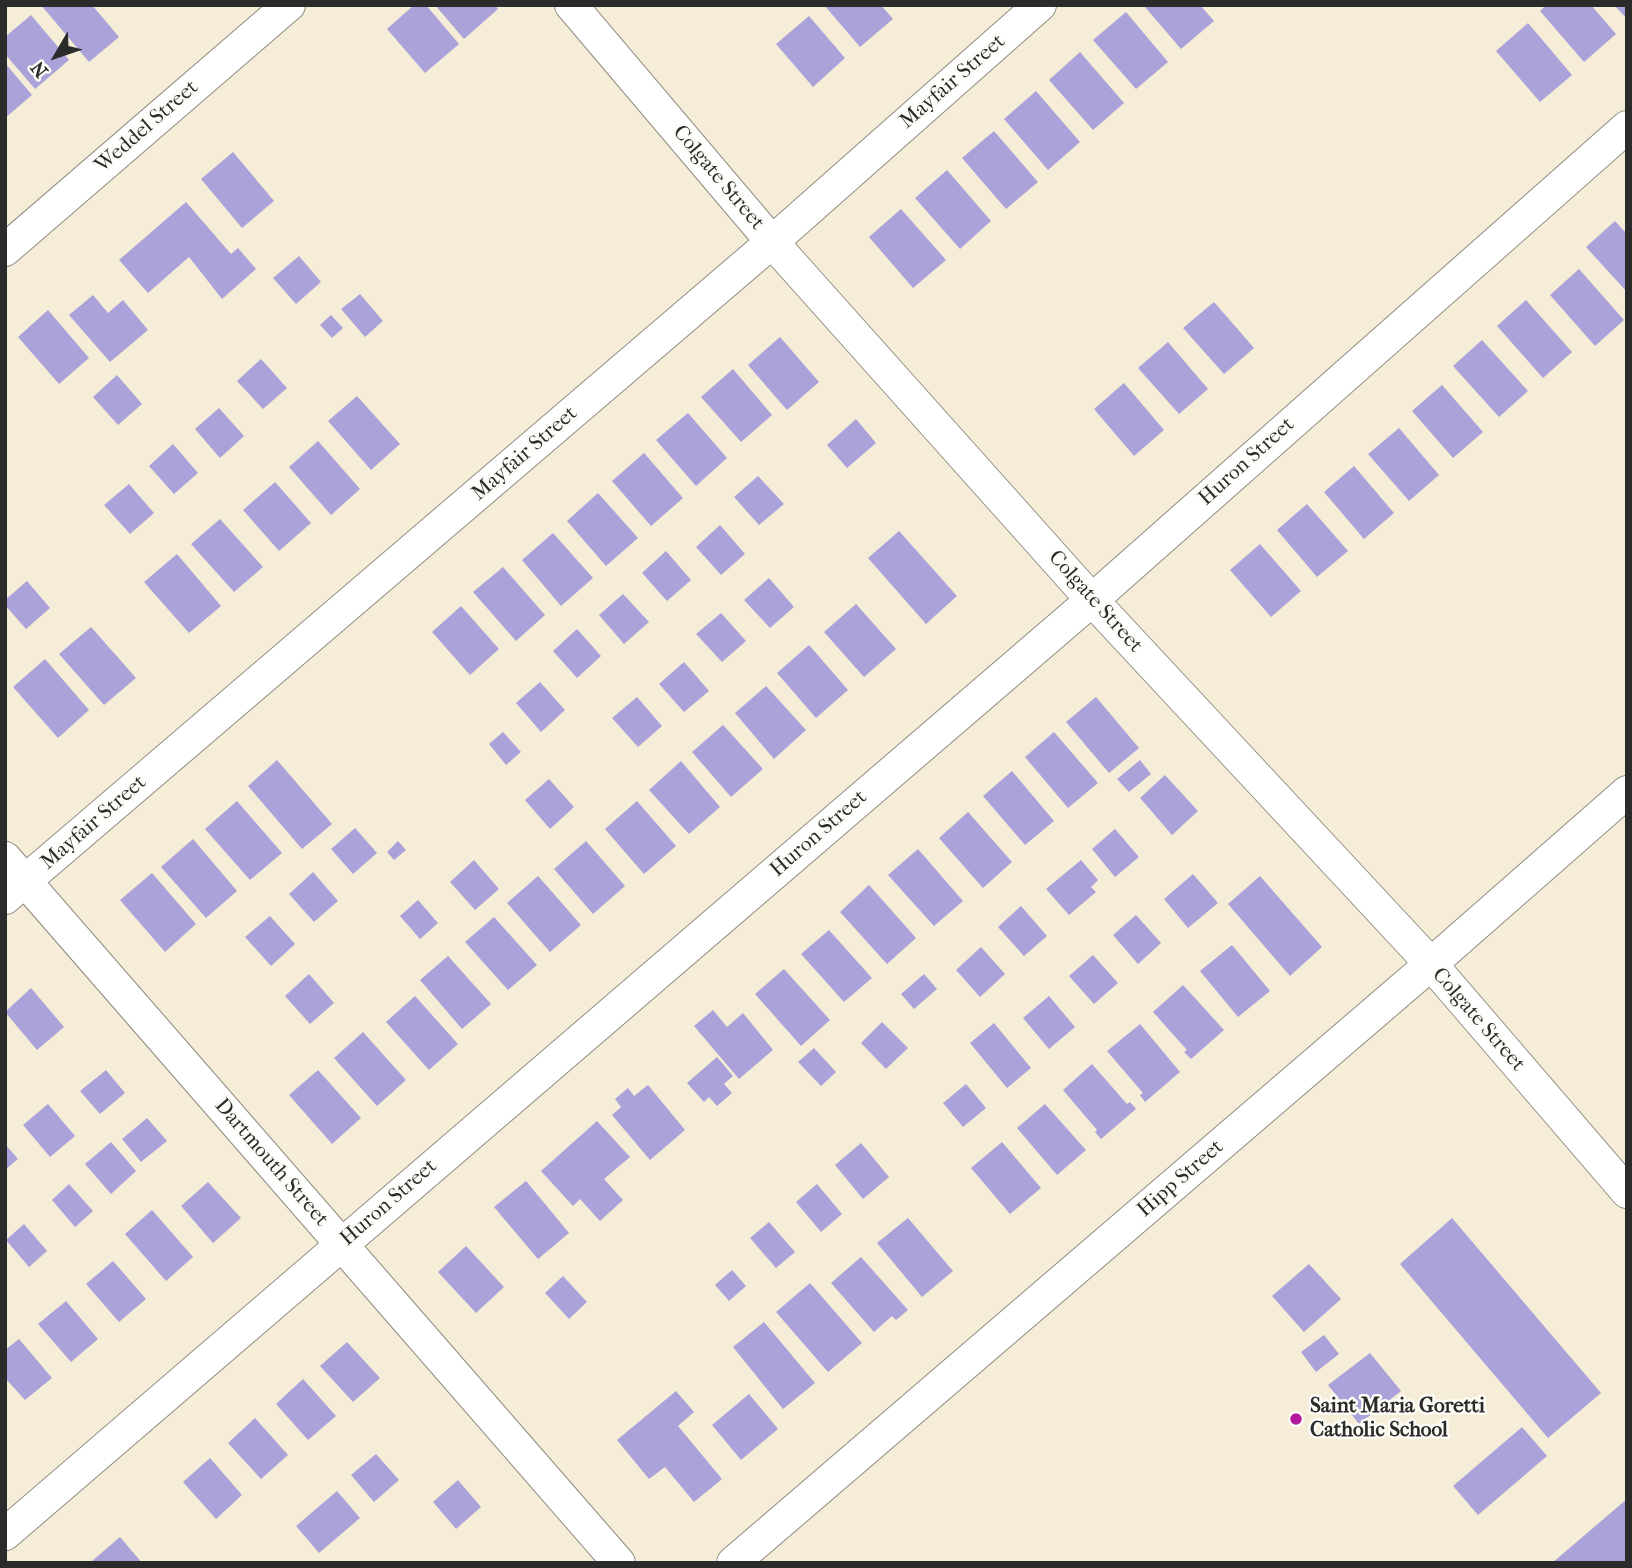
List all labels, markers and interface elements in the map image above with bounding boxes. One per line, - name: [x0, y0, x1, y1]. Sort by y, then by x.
- north arrow: [21, 21, 91, 91]
- street label: Mayfair Street: [895, 29, 1011, 135]
- text: N: [27, 57, 53, 82]
- street label: Weddel Street: [90, 75, 204, 179]
- street label: Colgate Street: [667, 120, 769, 236]
- street label: Mayfair Street: [467, 401, 583, 507]
- street label: Huron Street: [1194, 413, 1300, 511]
- street label: Colgate Street: [1042, 546, 1148, 658]
- street label: Mayfair Street: [36, 770, 152, 876]
- street label: Huron Street: [766, 785, 872, 883]
- street label: Colgate Street: [1426, 963, 1530, 1077]
- street label: Dartmouth Street: [209, 1094, 333, 1232]
- street label: Hipp Street: [1133, 1135, 1229, 1223]
- street label: Huron Street: [336, 1154, 442, 1252]
- place label: Saint Maria Goretti Catholic School: [1310, 1394, 1485, 1444]
- marker: Saint Maria Goretti Catholic School: [1288, 1411, 1304, 1427]

